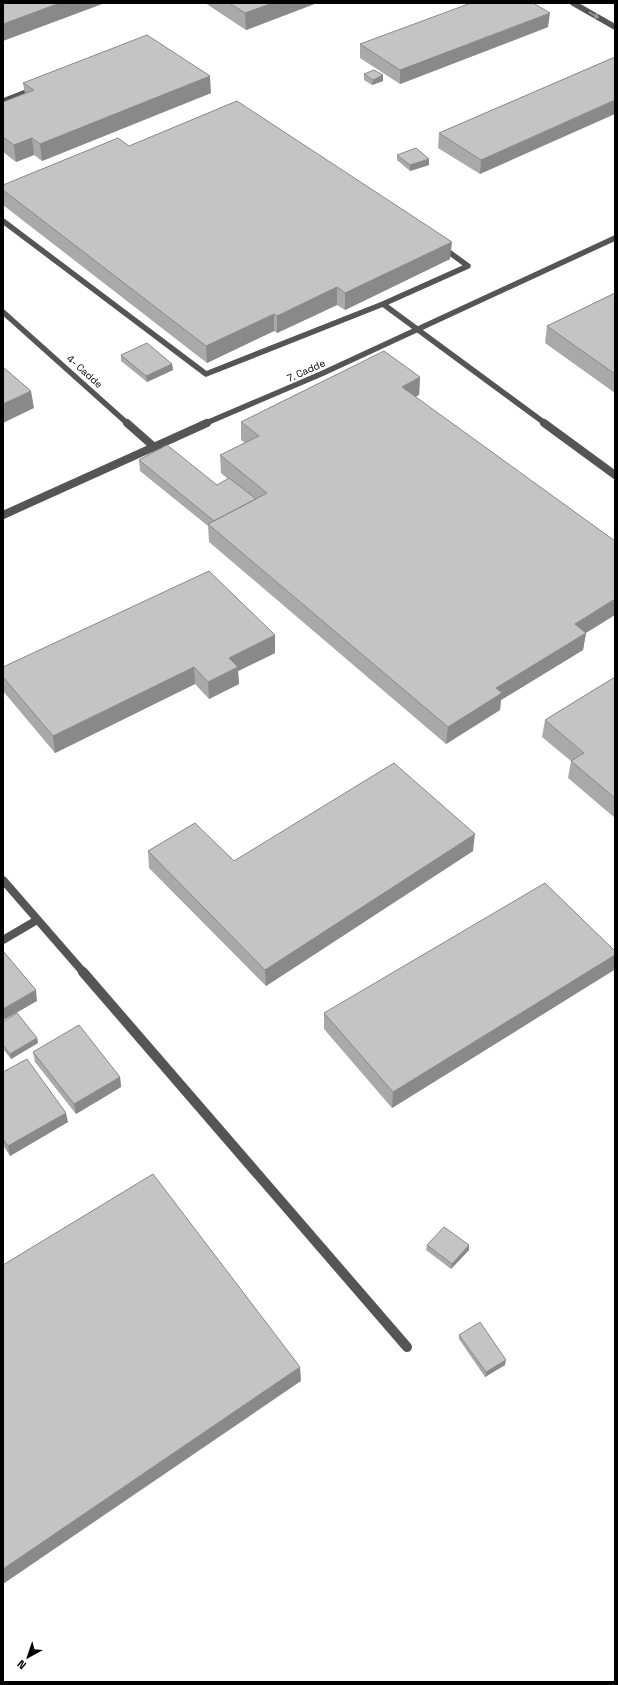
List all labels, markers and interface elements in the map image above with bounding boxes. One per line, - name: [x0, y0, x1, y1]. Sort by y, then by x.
- one-way arrow: [588, 12, 600, 19]
- street label: 4- Cadde: [64, 352, 105, 391]
- street label: 7. Cadde: [285, 356, 327, 385]
- north arrow: [8, 1637, 48, 1677]
- text: N: [14, 1657, 29, 1672]

